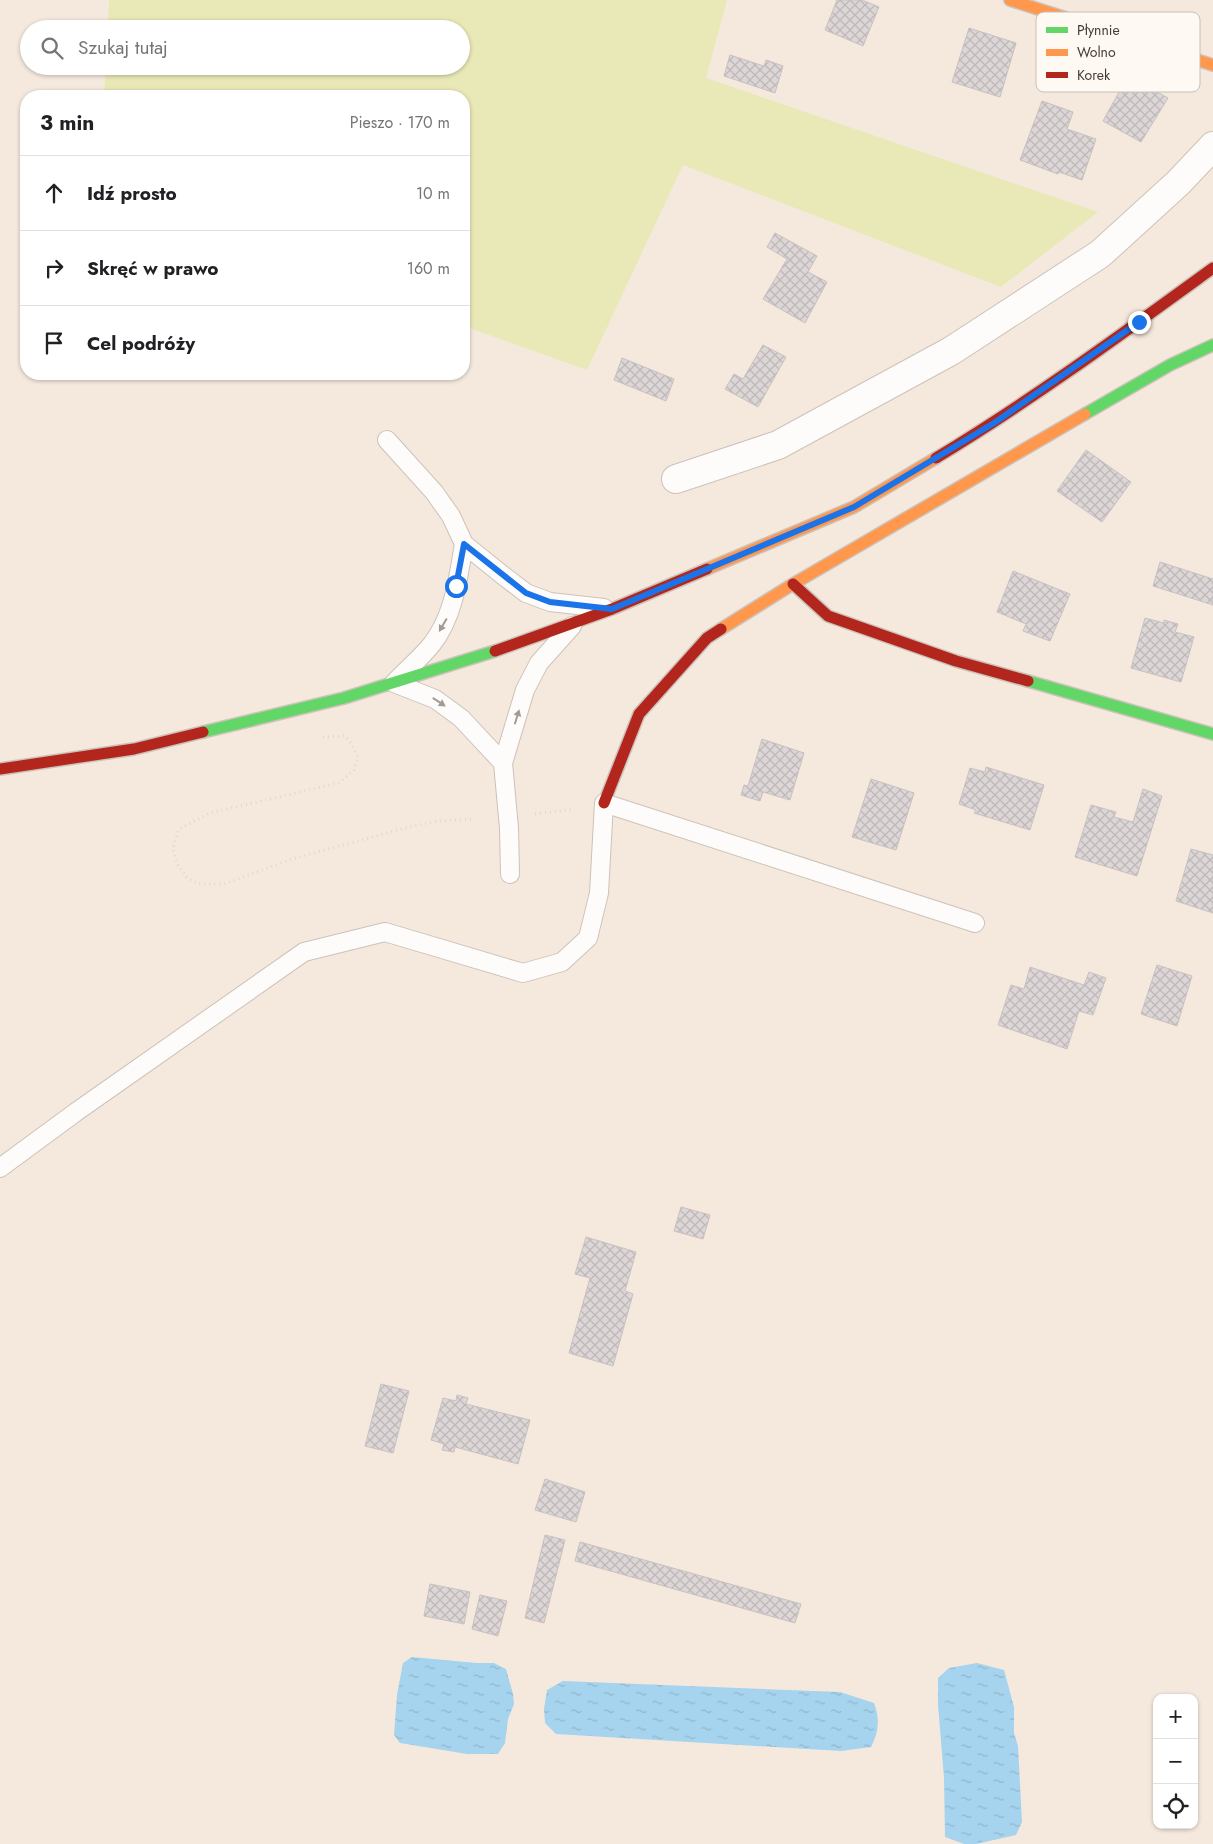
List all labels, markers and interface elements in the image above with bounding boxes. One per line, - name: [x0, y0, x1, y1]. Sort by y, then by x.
- legend: [1036, 12, 1200, 92]
- search box: [20, 20, 470, 75]
- text: Płynnie: [1077, 20, 1120, 40]
- icon: search: [38, 34, 66, 62]
- text: Szukaj tutaj: [78, 34, 168, 61]
- text: Wolno: [1077, 42, 1116, 62]
- text: Korek: [1077, 65, 1111, 85]
- text: 3 min: [40, 108, 94, 138]
- text: Pieszo · 170 m: [350, 111, 450, 134]
- icon: ahead: [40, 179, 68, 207]
- text: Idź prosto: [87, 180, 177, 207]
- text: 10 m: [416, 182, 450, 205]
- icon: right: [40, 254, 68, 282]
- text: Skręć w prawo: [87, 255, 219, 282]
- text: 160 m: [407, 257, 450, 280]
- route end: [1128, 311, 1151, 334]
- icon: arrive: [40, 329, 68, 357]
- text: Cel podróży: [87, 330, 195, 357]
- route start: [445, 575, 468, 598]
- one-way arrow: [439, 618, 448, 631]
- one-way arrow: [432, 697, 445, 707]
- one-way arrow: [513, 709, 521, 724]
- map controls: [1153, 1694, 1198, 1829]
- button: +: [1153, 1694, 1198, 1739]
- button: −: [1153, 1739, 1198, 1784]
- button: locate: [1153, 1784, 1198, 1829]

